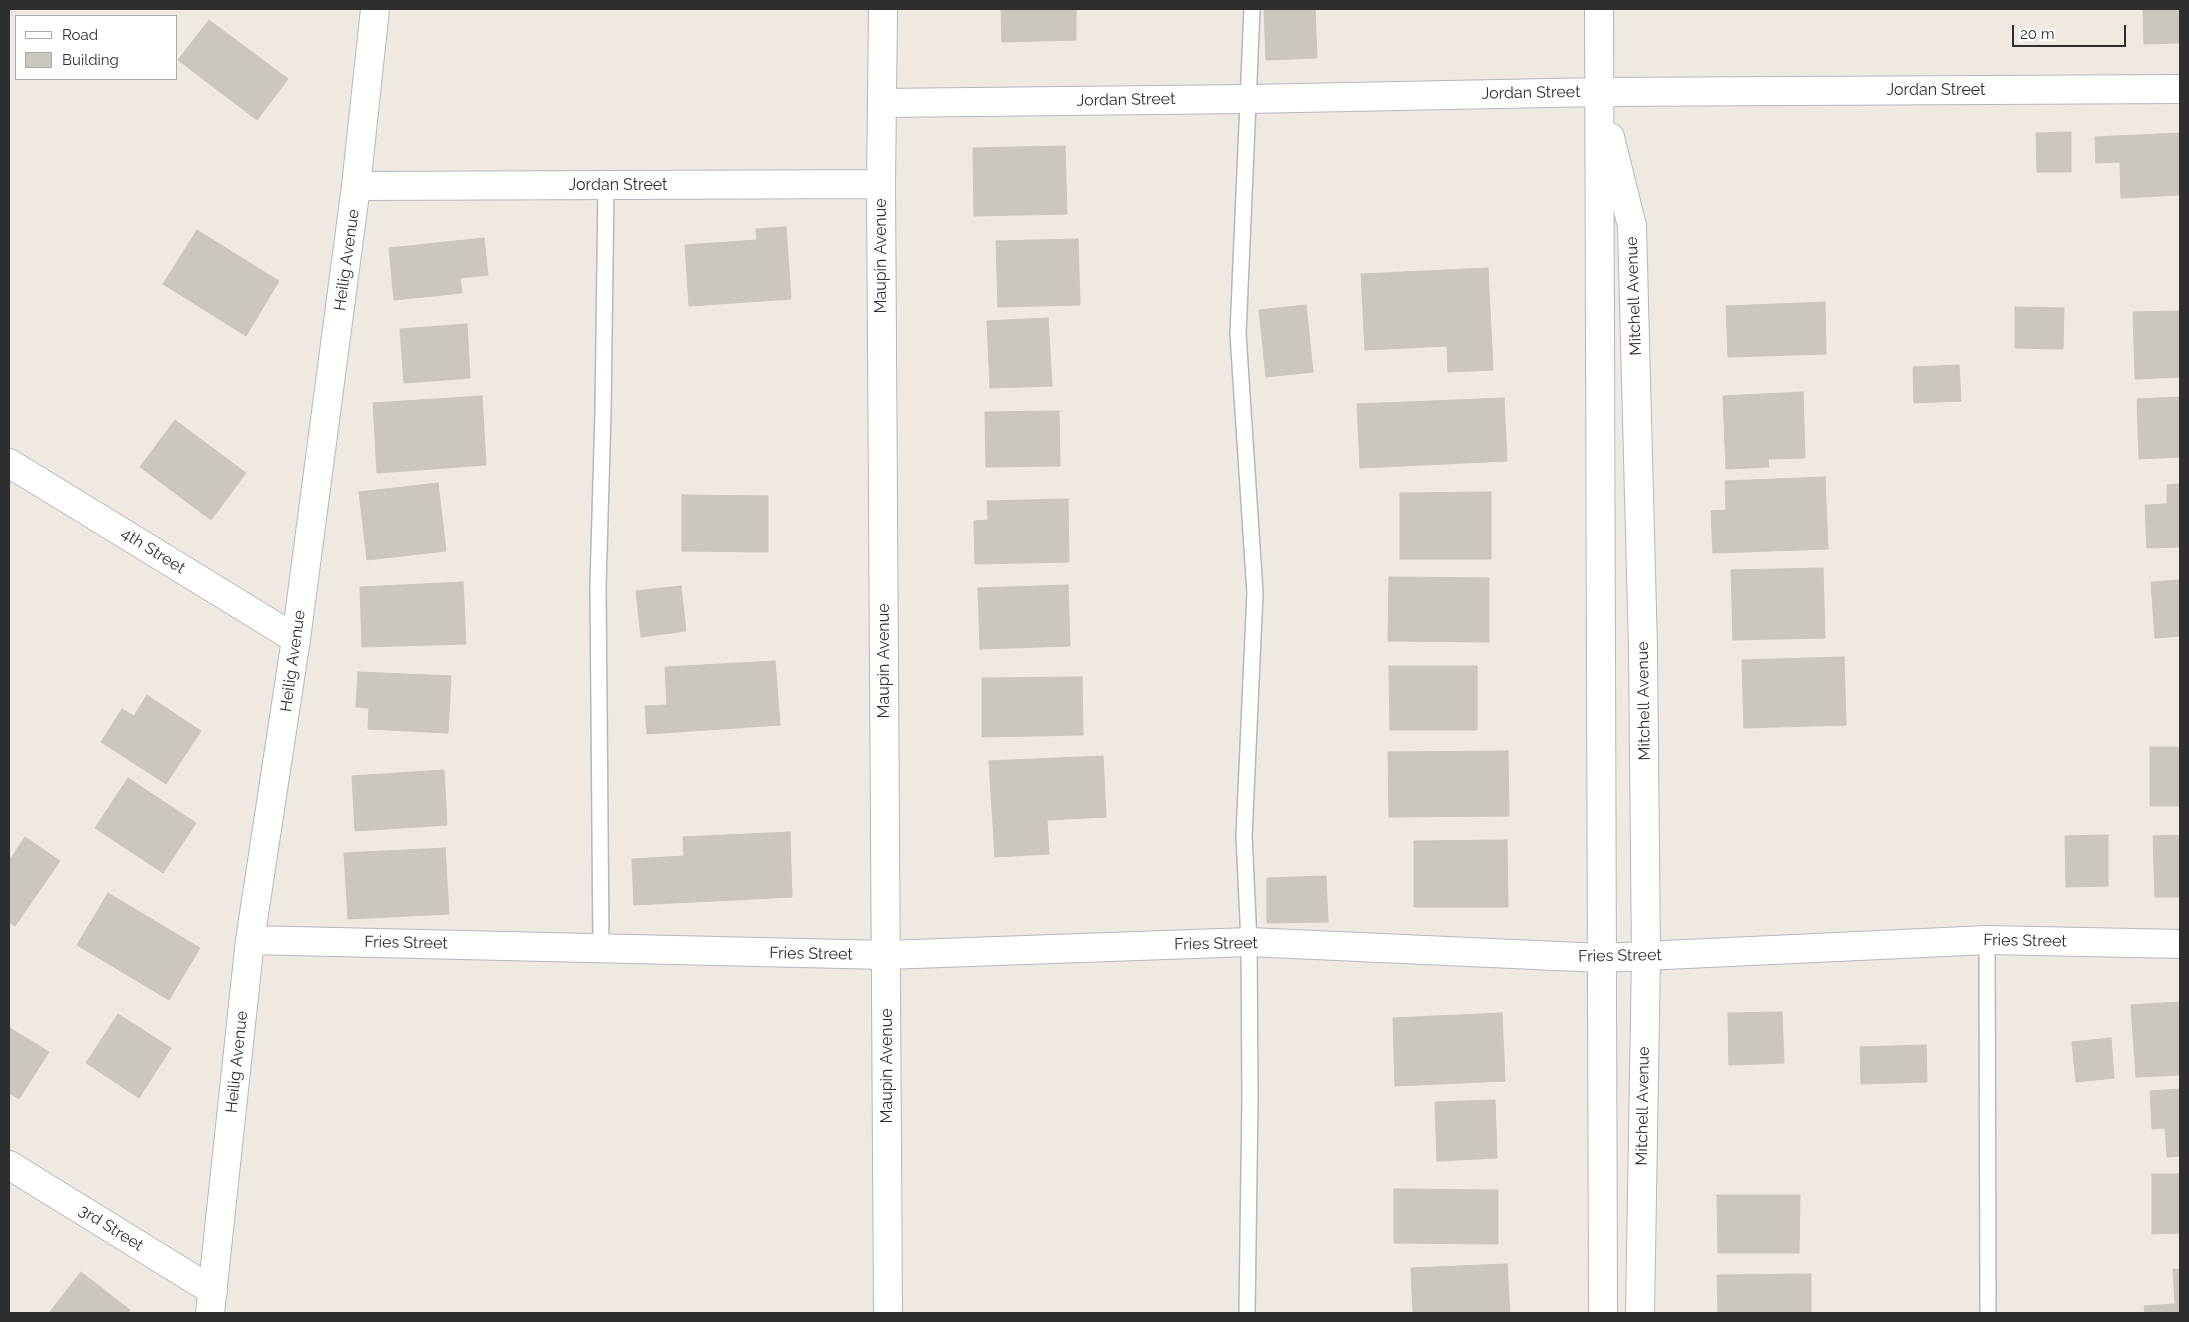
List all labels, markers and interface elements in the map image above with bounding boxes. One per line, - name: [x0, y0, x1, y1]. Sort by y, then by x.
- legend: [15, 15, 178, 80]
- scale bar: [2014, 15, 2128, 47]
- text: 20 m: [2020, 25, 2055, 43]
- text: Road: [62, 26, 98, 44]
- text: Building: [62, 51, 119, 69]
- street label: Jordan Street: [1887, 80, 1985, 100]
- street label: Jordan Street: [1481, 83, 1581, 103]
- street label: Jordan Street: [1076, 90, 1176, 110]
- street label: Jordan Street: [569, 175, 667, 195]
- street label: Maupin Avenue: [871, 198, 891, 314]
- street label: Heilig Avenue: [330, 208, 364, 312]
- street label: Mitchell Avenue: [1622, 236, 1646, 356]
- street label: 4th Street: [117, 524, 189, 578]
- street label: Maupin Avenue: [874, 603, 894, 719]
- street label: Heilig Avenue: [276, 609, 310, 713]
- street label: Mitchell Avenue: [1633, 641, 1655, 761]
- street label: Fries Street: [1983, 931, 2067, 951]
- street label: Fries Street: [364, 933, 448, 953]
- street label: Fries Street: [1174, 934, 1258, 954]
- street label: Fries Street: [769, 944, 853, 964]
- street label: Fries Street: [1578, 946, 1662, 966]
- street label: Maupin Avenue: [877, 1008, 897, 1124]
- street label: Heilig Avenue: [222, 1010, 252, 1114]
- street label: Mitchell Avenue: [1632, 1046, 1654, 1166]
- street label: 3rd Street: [75, 1201, 147, 1255]

